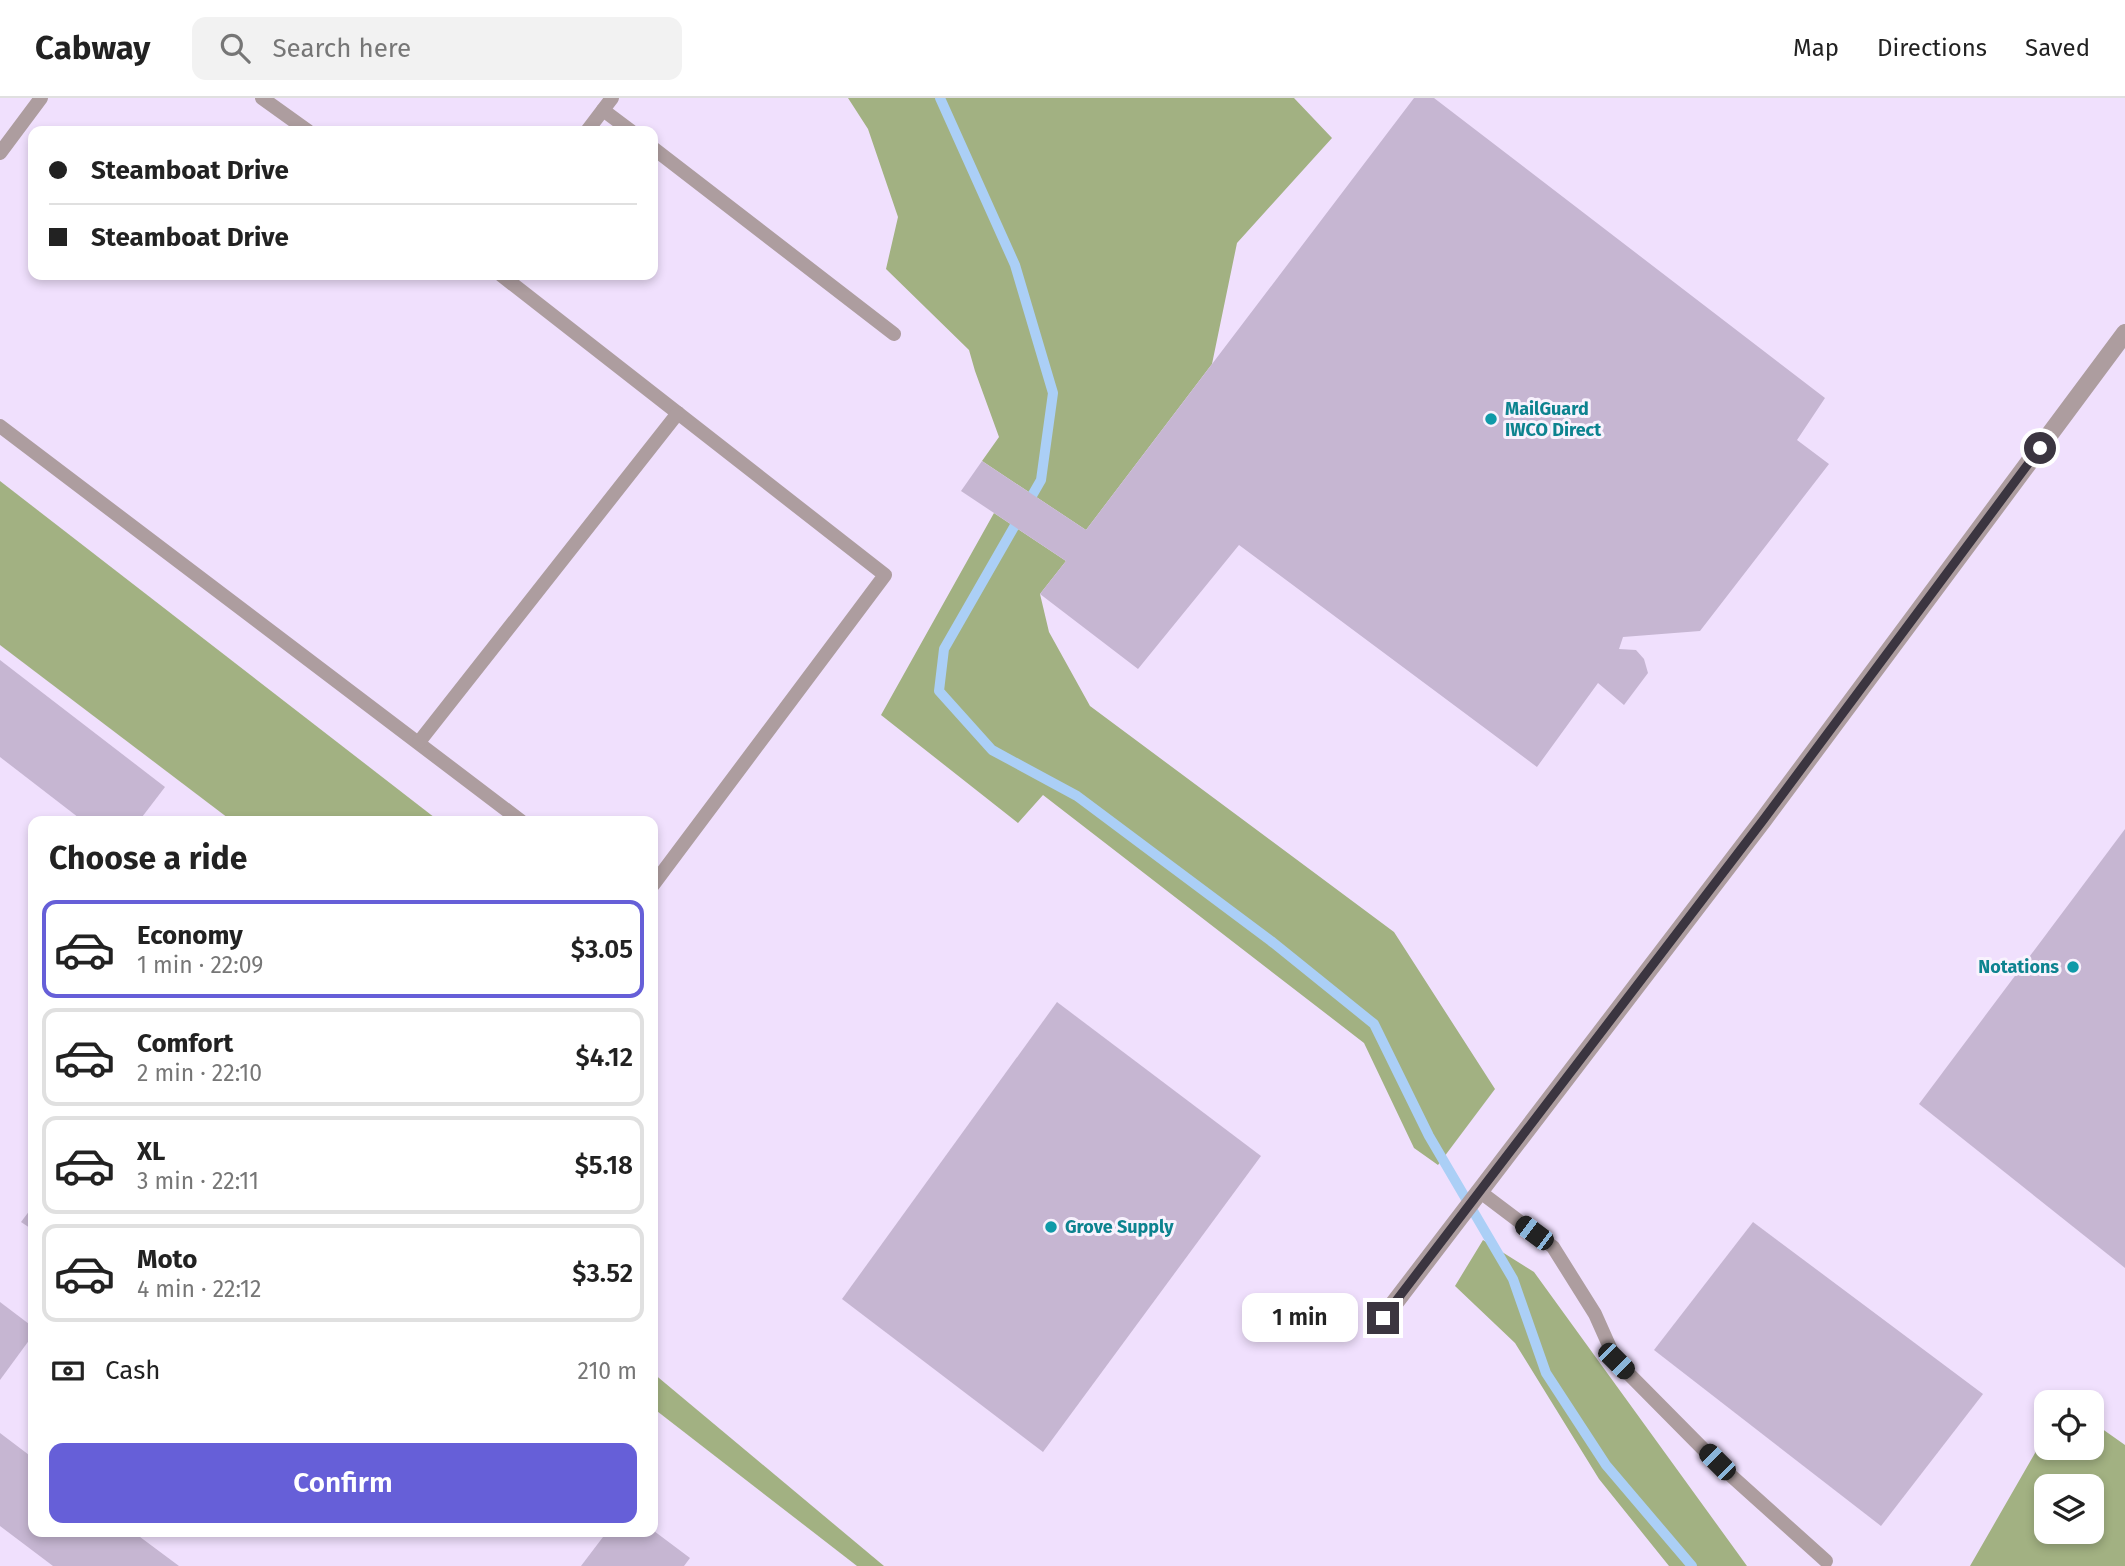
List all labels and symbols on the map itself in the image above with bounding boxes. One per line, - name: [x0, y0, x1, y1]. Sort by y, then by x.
- place label: MailGuard IWCO Direct: [1505, 398, 1602, 441]
- marker: MailGuard IWCO Direct: [1483, 411, 1499, 427]
- route start: [2024, 432, 2056, 464]
- place label: Notations: [1978, 956, 2059, 978]
- marker: Notations: [2065, 959, 2081, 975]
- car: [1511, 1212, 1558, 1254]
- place label: Grove Supply: [1065, 1216, 1174, 1238]
- marker: Grove Supply: [1043, 1219, 1059, 1235]
- callout: 1 min: [1243, 1294, 1358, 1342]
- route end: [1367, 1302, 1399, 1334]
- car: [1594, 1339, 1639, 1383]
- car: [1695, 1440, 1740, 1484]

